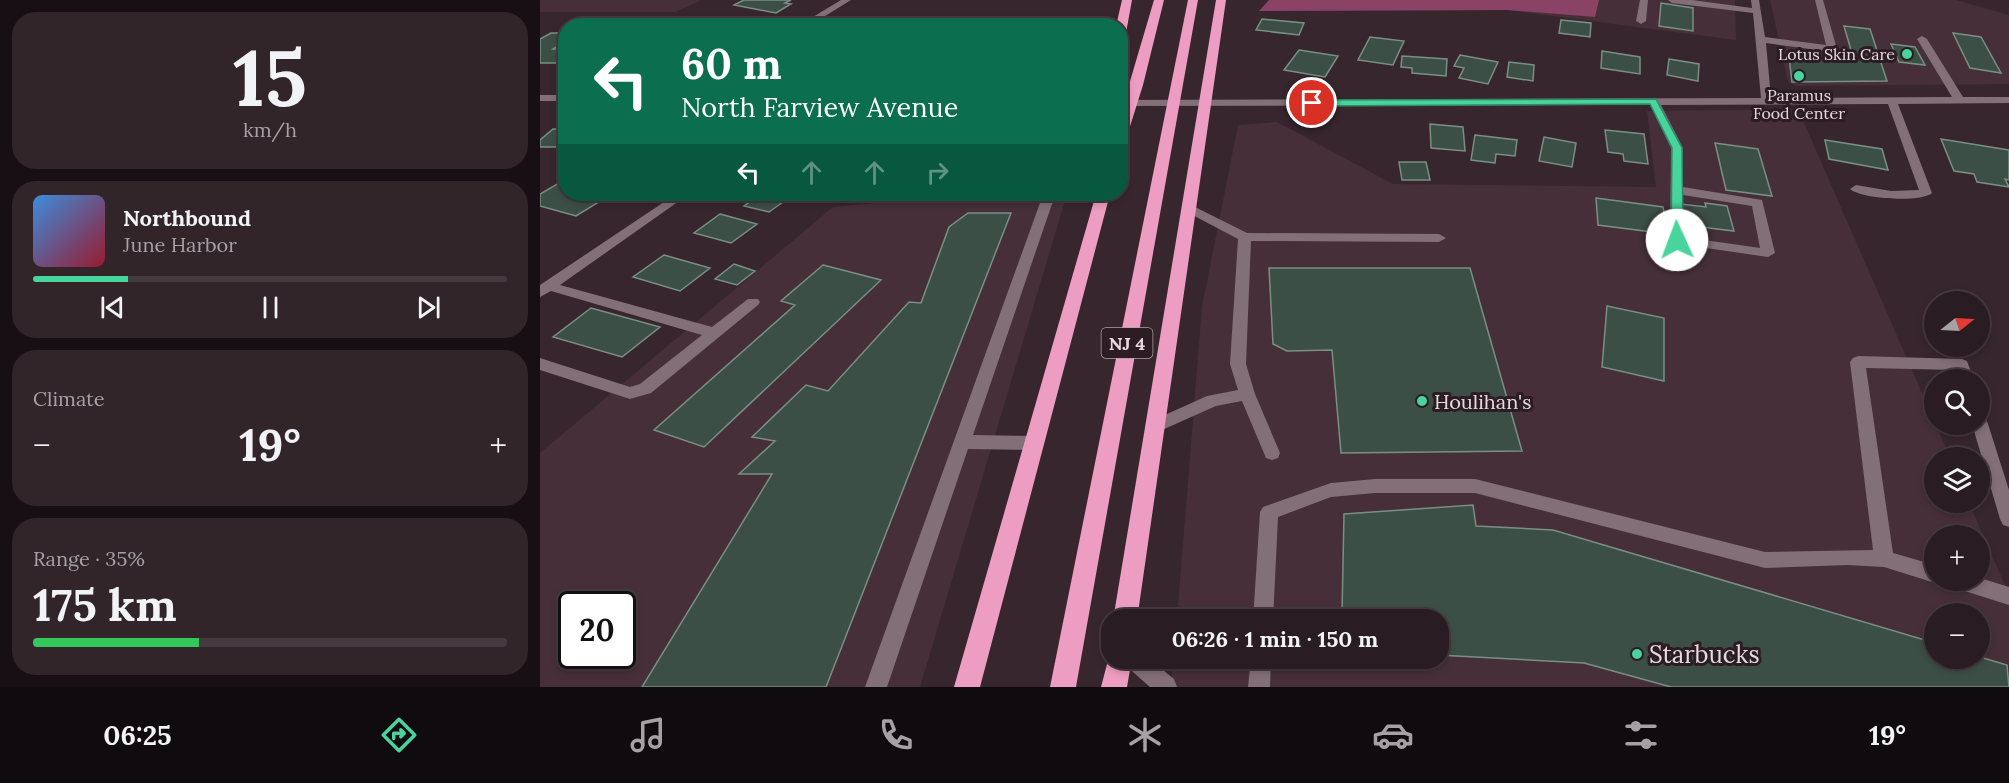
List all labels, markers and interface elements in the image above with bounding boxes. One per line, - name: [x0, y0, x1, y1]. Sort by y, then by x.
- text: 15: [233, 28, 307, 127]
- text: 60 m: [681, 37, 782, 91]
- icon: left: [582, 42, 660, 120]
- place label: Lotus Skin Care: [1778, 44, 1895, 64]
- marker: Lotus Skin Care: [1900, 47, 1914, 61]
- marker: Paramus Food Center: [1792, 69, 1806, 83]
- pin: [1286, 77, 1337, 128]
- place label: Paramus Food Center: [1753, 85, 1845, 123]
- icon: arrive: [1295, 86, 1328, 119]
- text: North Farview Avenue: [681, 90, 958, 124]
- text: km/h: [243, 117, 297, 142]
- icon: left: [732, 156, 765, 189]
- icon: ahead: [795, 156, 828, 189]
- icon: ahead: [858, 156, 891, 189]
- icon: right: [921, 156, 954, 189]
- text: Northbound: [123, 204, 251, 232]
- position arrow: [1645, 208, 1709, 272]
- text: June Harbor: [123, 232, 237, 257]
- icon: previous: [96, 291, 129, 324]
- icon: pause: [254, 291, 287, 324]
- icon: next: [412, 291, 445, 324]
- north arrow: [1924, 291, 1990, 357]
- map controls: [1924, 291, 1990, 669]
- road number: NJ 4: [1102, 328, 1152, 358]
- button: search: [1924, 369, 1990, 435]
- text: Climate: [33, 386, 105, 411]
- place label: Houlihan's: [1434, 389, 1531, 414]
- marker: Houlihan's: [1415, 394, 1429, 408]
- text: 19°: [239, 416, 301, 473]
- text: −: [33, 424, 51, 466]
- text: +: [489, 424, 507, 466]
- button: layers: [1924, 447, 1990, 513]
- button: +: [1924, 525, 1990, 591]
- text: Range · 35%: [33, 546, 145, 571]
- text: 175 km: [33, 576, 177, 633]
- speed limit sign: 20: [558, 591, 636, 669]
- button: −: [1924, 603, 1990, 669]
- text: 06:26 · 1 min · 150 m: [1172, 625, 1378, 653]
- place label: Starbucks: [1649, 639, 1760, 670]
- marker: Starbucks: [1630, 647, 1644, 661]
- icon: directions: [378, 714, 420, 756]
- icon: music: [627, 714, 669, 756]
- icon: phone: [875, 714, 917, 756]
- icon: climate: [1124, 714, 1166, 756]
- icon: car: [1372, 714, 1414, 756]
- icon: filters: [1620, 714, 1662, 756]
- text: 06:25: [103, 718, 172, 752]
- text: 19°: [1869, 718, 1906, 752]

